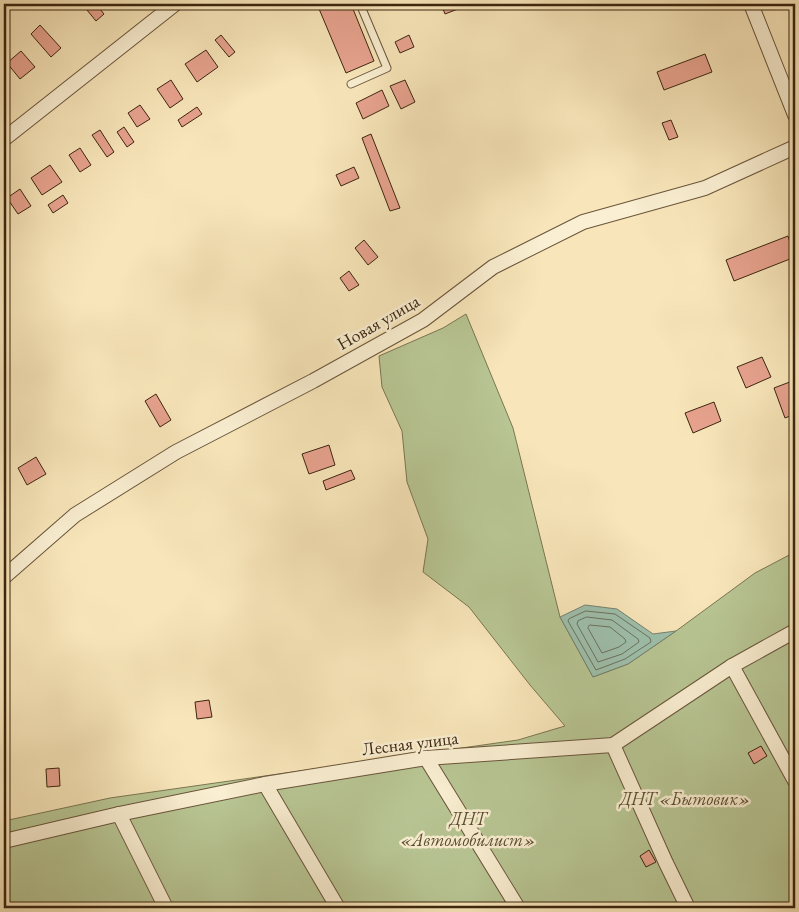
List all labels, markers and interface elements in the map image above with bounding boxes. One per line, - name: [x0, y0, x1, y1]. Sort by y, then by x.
- street label: Новая улица: [332, 289, 424, 355]
- street label: Лесная улица: [360, 726, 460, 760]
- park label: ДНТ «Бытовик»: [618, 787, 750, 810]
- park label: ДНТ «Автомобилист»: [400, 807, 536, 851]

